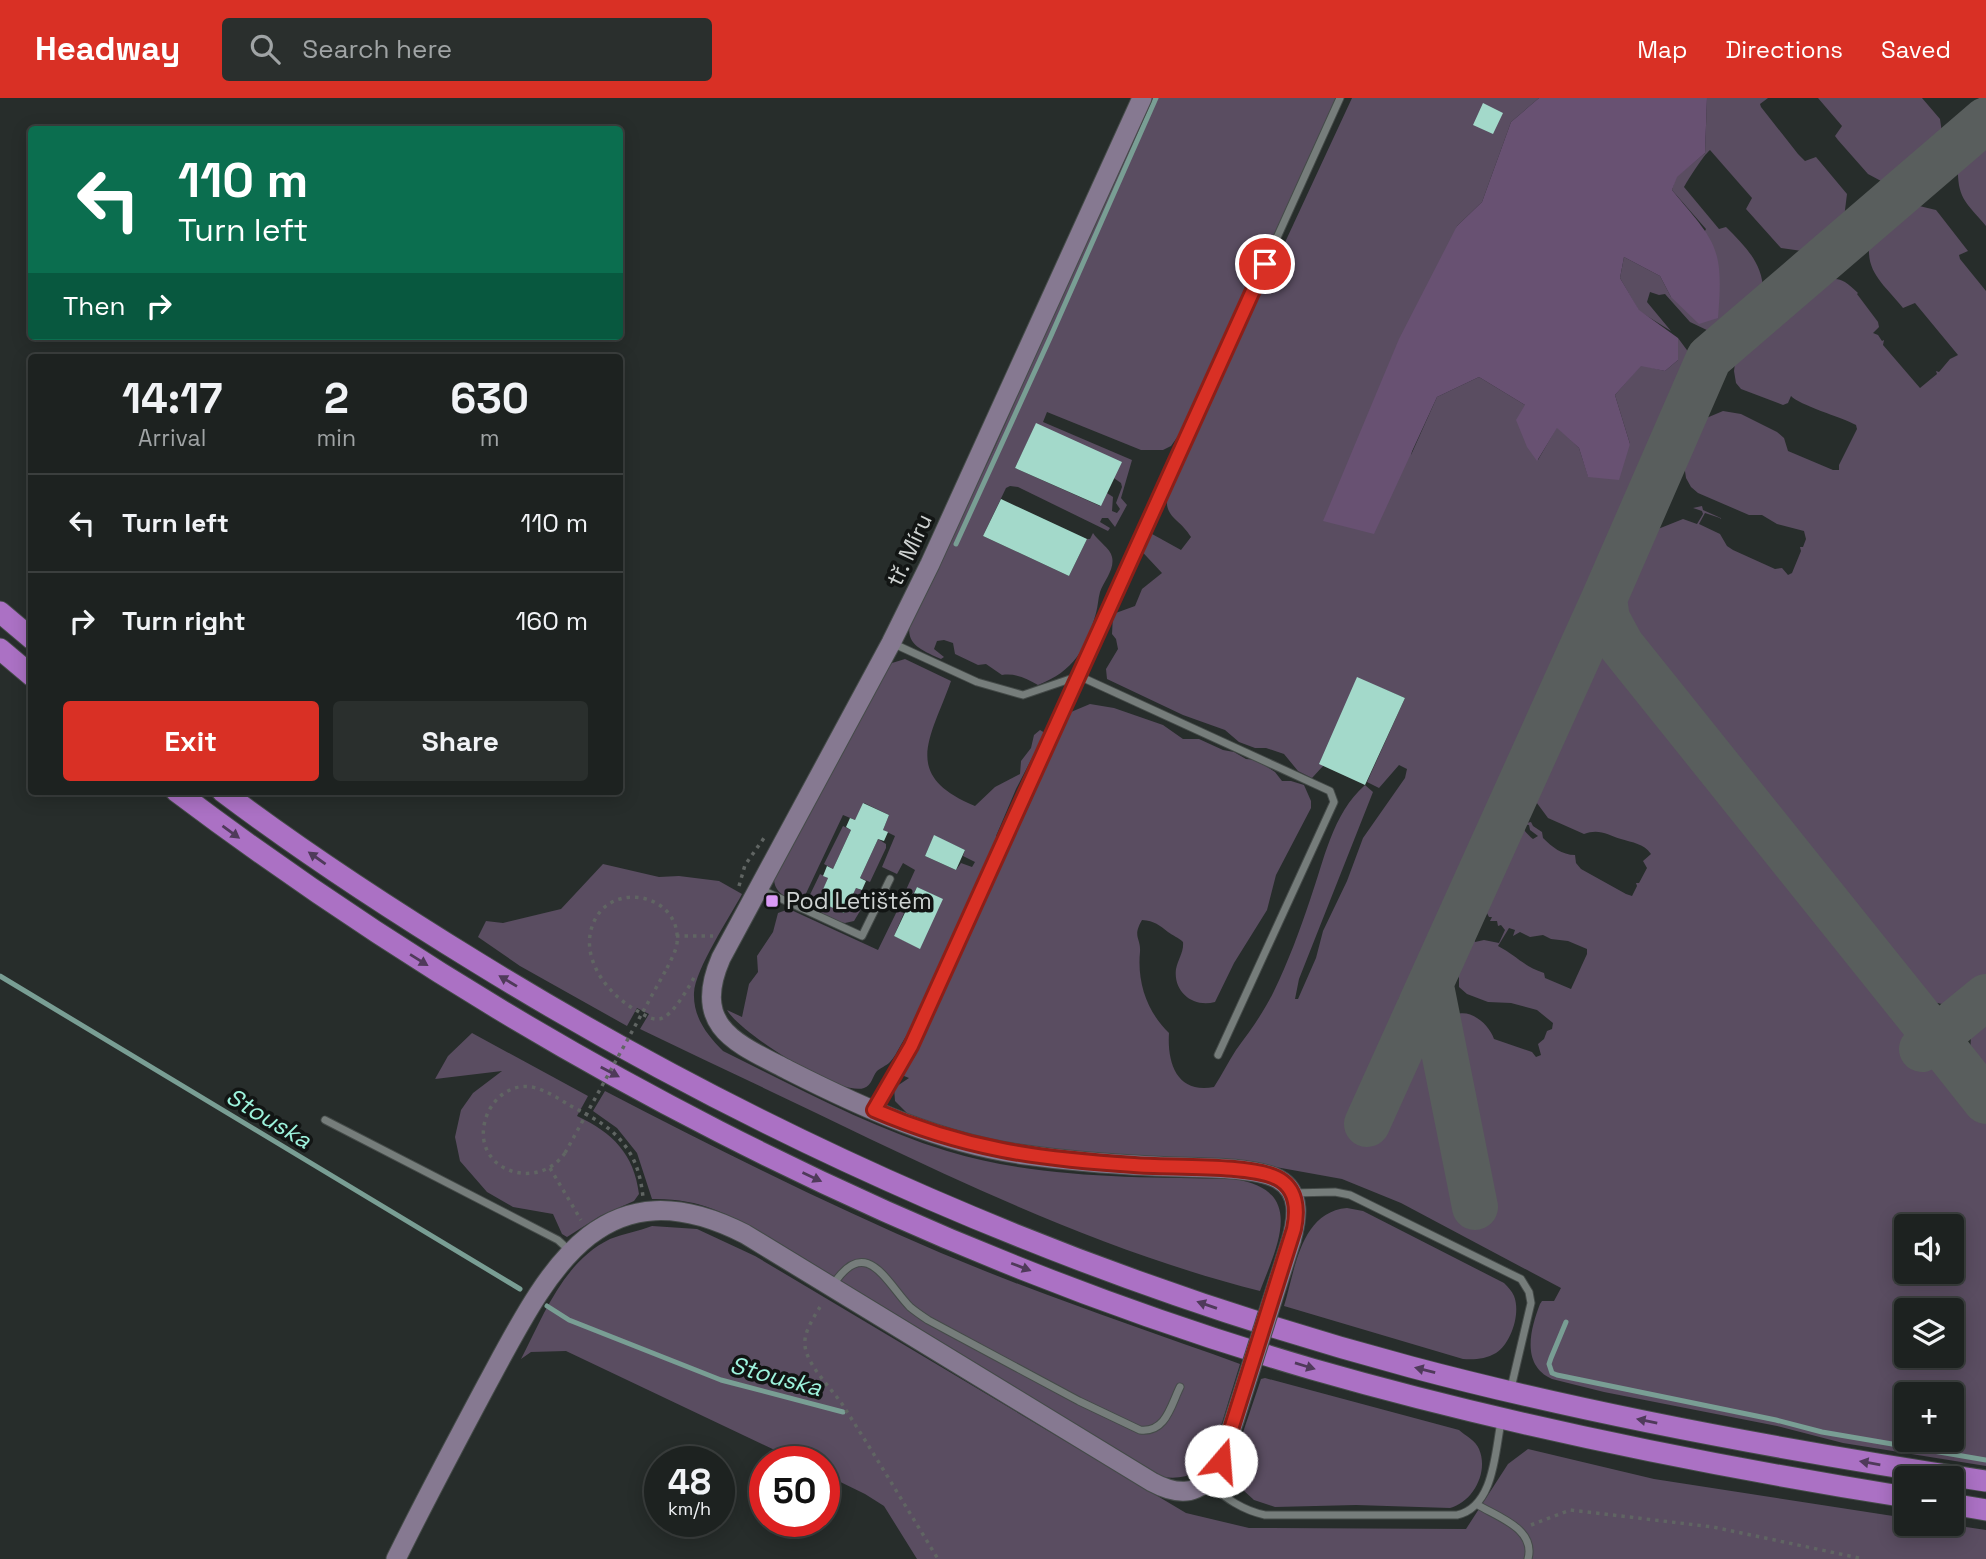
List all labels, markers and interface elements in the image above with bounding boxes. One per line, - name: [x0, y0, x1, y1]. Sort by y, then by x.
- search box: [222, 18, 712, 81]
- text: Headway: [35, 28, 180, 70]
- icon: search: [246, 30, 284, 68]
- text: Search here: [302, 32, 452, 66]
- text: Map: [1637, 34, 1687, 65]
- text: Directions: [1725, 34, 1843, 65]
- text: Saved: [1881, 34, 1951, 65]
- text: 110 m: [178, 149, 308, 211]
- icon: left: [63, 154, 154, 245]
- text: Turn left: [178, 210, 308, 250]
- pin: [1235, 234, 1295, 294]
- icon: arrive: [1246, 245, 1284, 283]
- icon: right: [140, 287, 178, 325]
- text: Then: [63, 289, 126, 323]
- text: 14:17: [122, 372, 223, 425]
- text: 2: [324, 372, 349, 425]
- text: 630: [450, 372, 529, 425]
- text: Arrival: [138, 423, 206, 453]
- text: min: [317, 423, 356, 453]
- text: m: [480, 423, 499, 453]
- icon: left: [63, 504, 101, 542]
- text: Turn left: [122, 506, 229, 540]
- text: 110 m: [521, 506, 588, 540]
- street label: tř. Míru: [879, 509, 939, 591]
- icon: right: [63, 602, 101, 640]
- text: Turn right: [122, 604, 246, 638]
- text: 160 m: [516, 604, 588, 638]
- button: Exit: [63, 701, 319, 781]
- button: Share: [333, 701, 588, 781]
- one-way arrow: [222, 825, 240, 839]
- one-way arrow: [308, 851, 326, 865]
- place label: Pod Letištěm: [786, 886, 932, 916]
- marker: Pod Letištěm: [764, 893, 780, 909]
- one-way arrow: [409, 953, 428, 966]
- one-way arrow: [498, 975, 517, 988]
- one-way arrow: [600, 1066, 620, 1078]
- water label: Stouska: [221, 1081, 317, 1156]
- one-way arrow: [802, 1171, 822, 1182]
- map controls: [1894, 1214, 1964, 1536]
- button: sound: [1894, 1214, 1964, 1284]
- one-way arrow: [1010, 1261, 1031, 1272]
- button: layers: [1894, 1298, 1964, 1368]
- one-way arrow: [1196, 1299, 1217, 1310]
- water label: Stouska: [727, 1349, 826, 1403]
- one-way arrow: [1294, 1362, 1315, 1372]
- one-way arrow: [1414, 1364, 1436, 1375]
- button: +: [1894, 1382, 1964, 1452]
- one-way arrow: [1636, 1416, 1658, 1427]
- position arrow: [1184, 1424, 1258, 1498]
- speed limit sign: 50: [749, 1446, 840, 1537]
- one-way arrow: [1859, 1457, 1881, 1468]
- text: 48: [668, 1460, 711, 1504]
- button: −: [1894, 1466, 1964, 1536]
- text: km/h: [668, 1497, 711, 1520]

